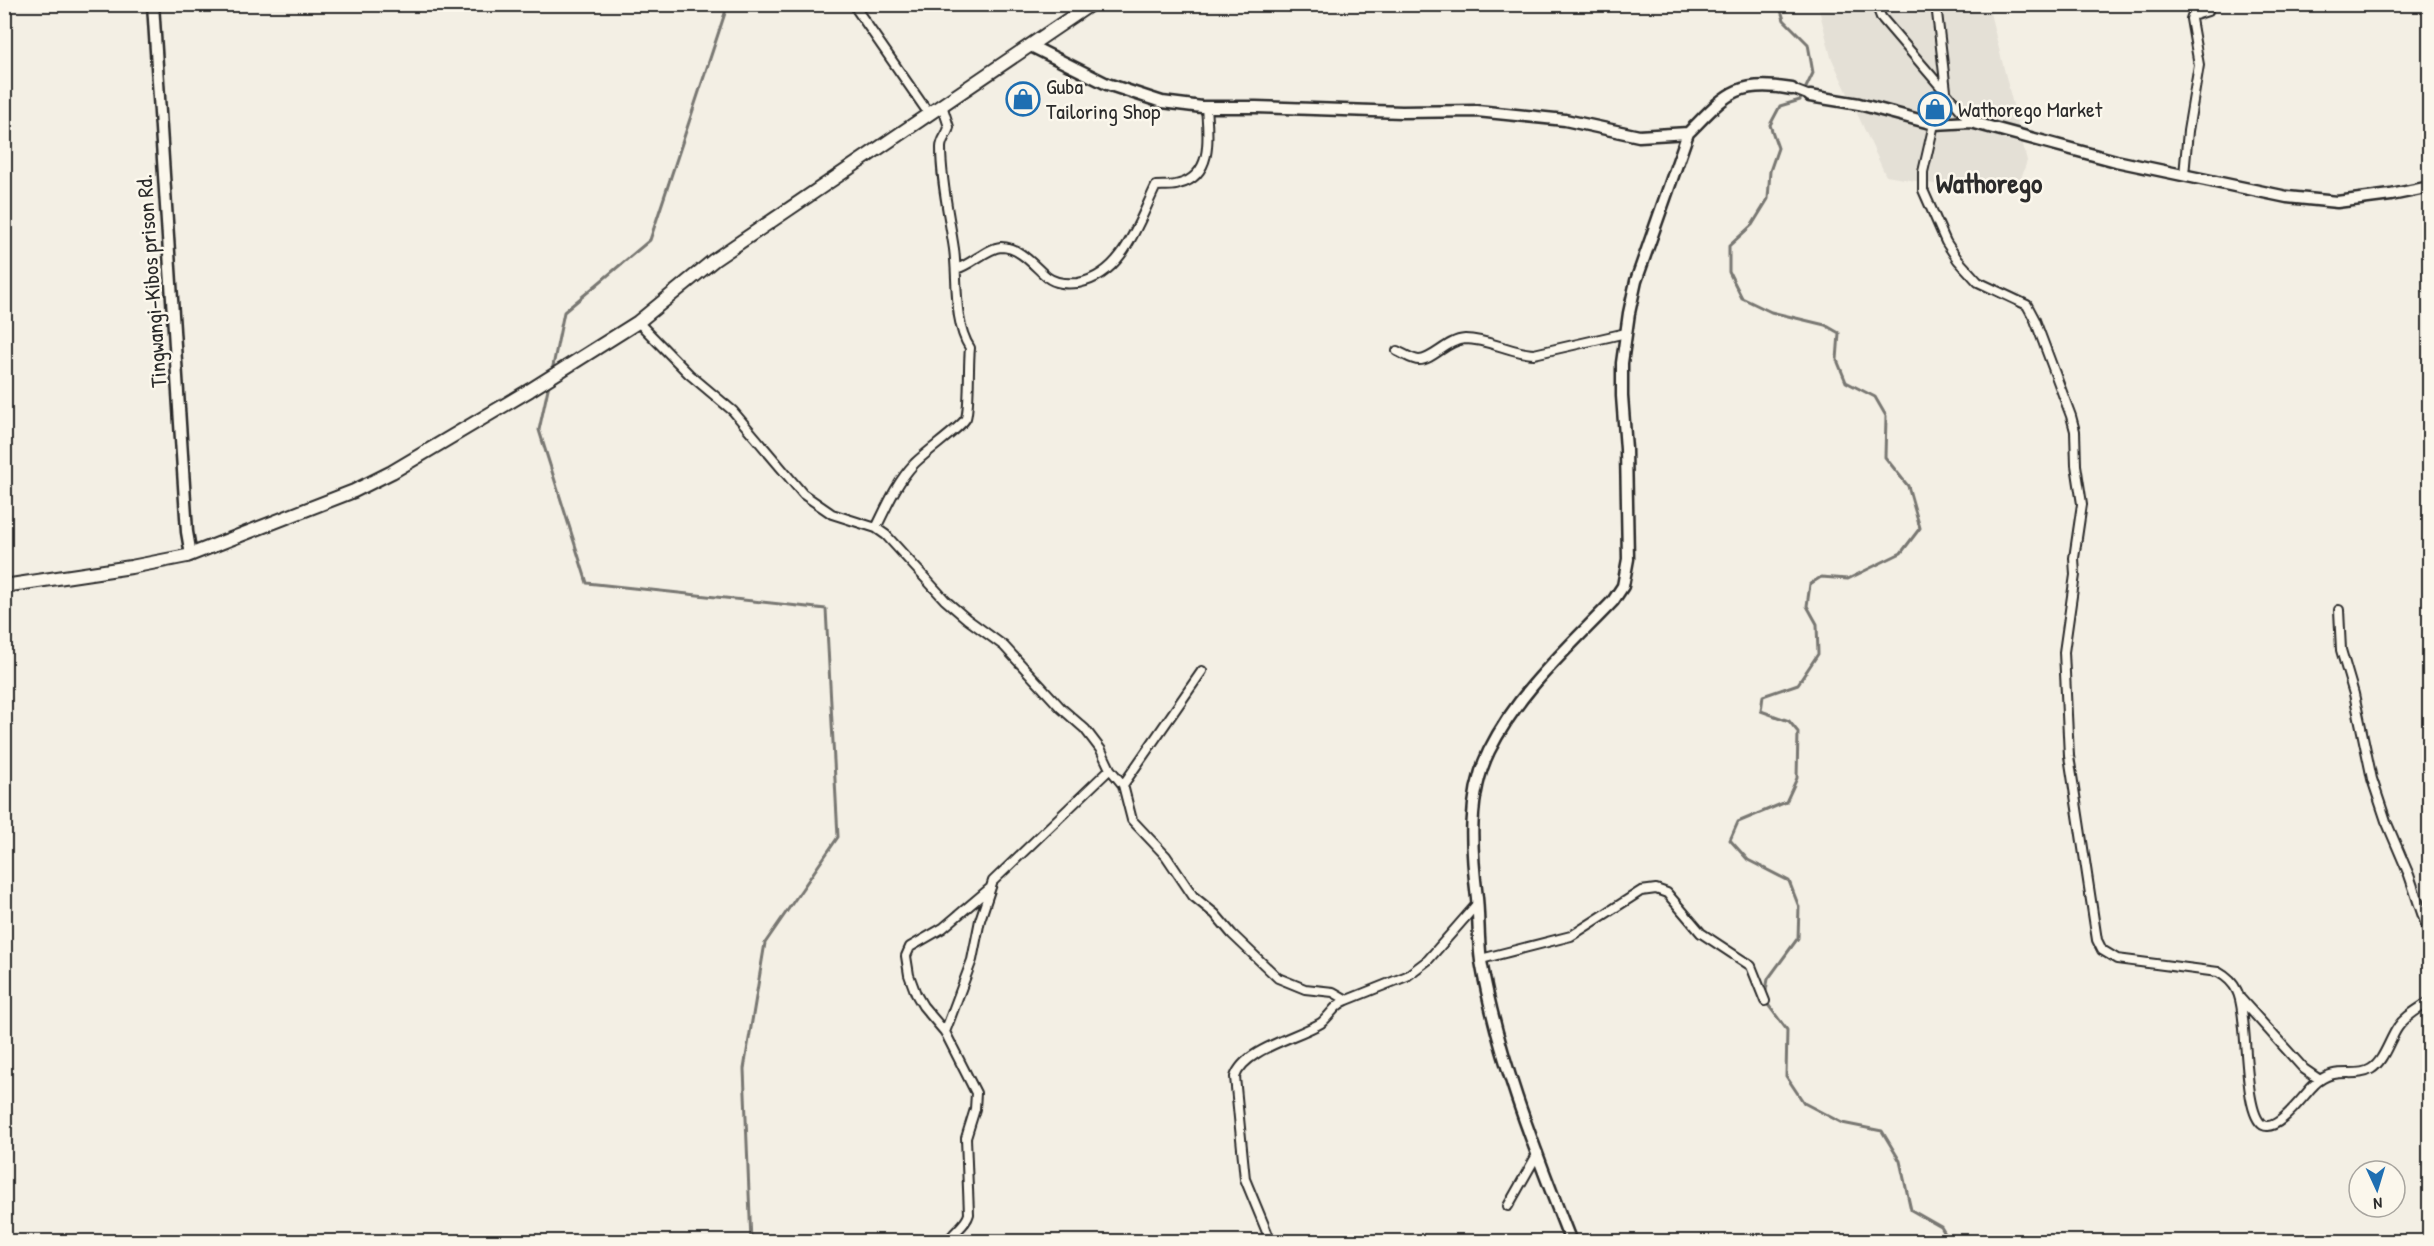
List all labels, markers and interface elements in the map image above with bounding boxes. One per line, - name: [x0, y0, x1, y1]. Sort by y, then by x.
- place label: Guba Tailoring Shop: [1046, 71, 1161, 126]
- shop icon: Guba Tailoring Shop: [1005, 81, 1041, 117]
- shop icon: Wathorego Market: [1917, 91, 1953, 127]
- place label: Wathorego Market: [1958, 94, 2103, 124]
- district label: Wathorego: [1936, 164, 2043, 203]
- street label: Tingwangi-Kibos prison Rd.: [129, 173, 173, 389]
- north arrow: [2347, 1159, 2407, 1219]
- text: N: [2373, 1193, 2383, 1215]

